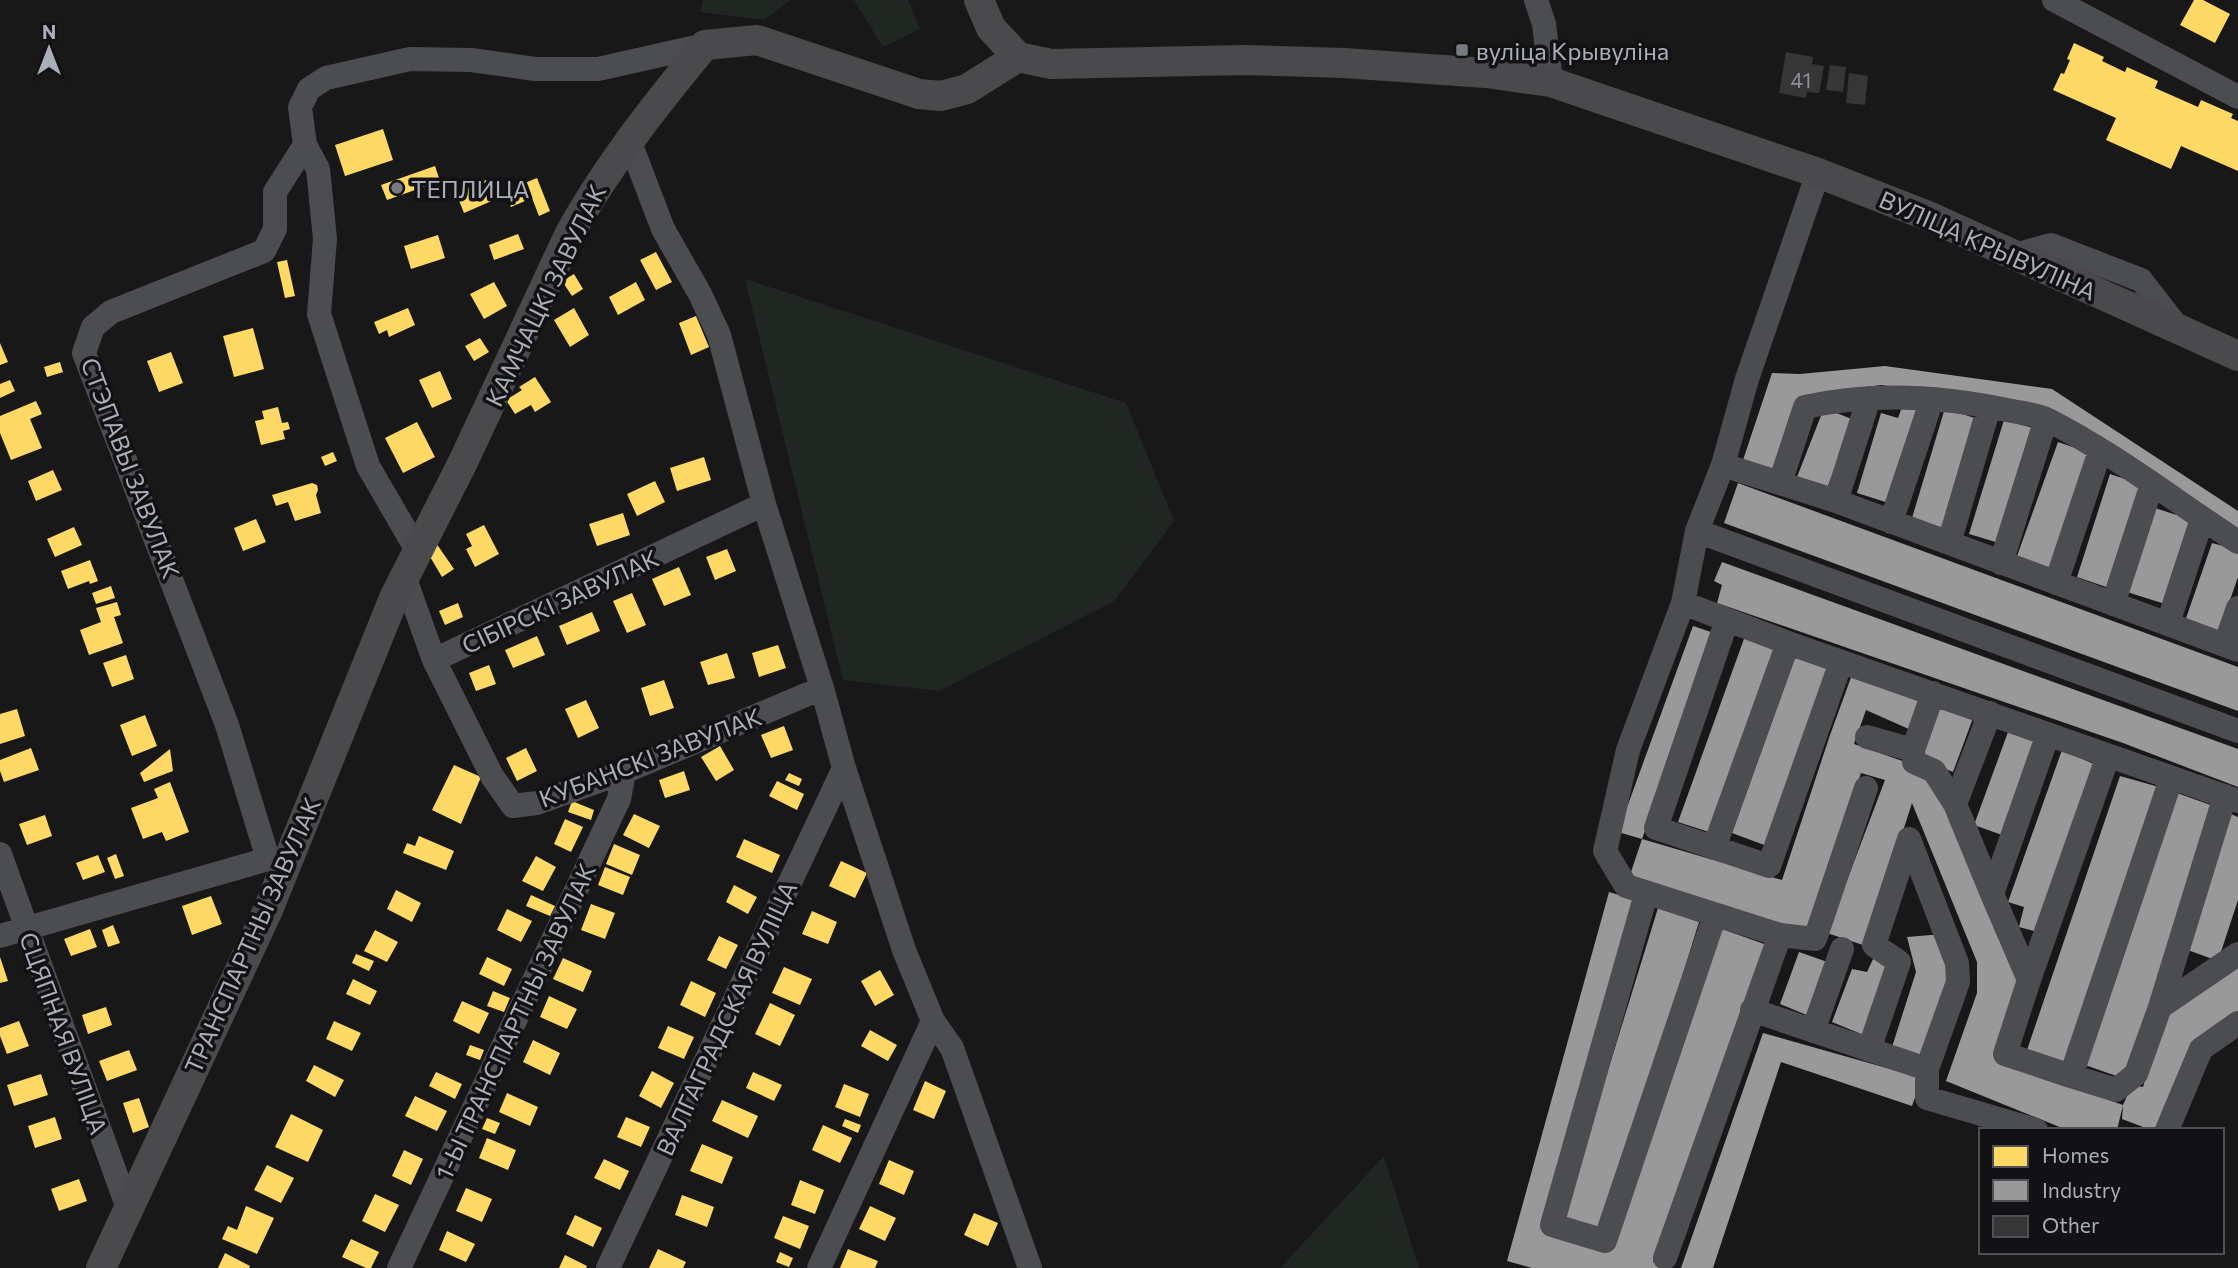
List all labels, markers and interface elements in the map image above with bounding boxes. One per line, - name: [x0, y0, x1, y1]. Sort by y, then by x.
- north arrow: [14, 14, 84, 84]
- text: N: [42, 20, 56, 43]
- place label: вуліца Крывуліна: [1476, 36, 1669, 65]
- marker: вуліца Крывуліна: [1454, 42, 1470, 58]
- house number: 41: [1791, 67, 1811, 92]
- place label: ТЕПЛИЦА: [411, 174, 530, 203]
- street label: КАМЧАЦКІ ЗАВУЛАК: [479, 179, 611, 411]
- marker: ТЕПЛИЦА: [389, 180, 405, 196]
- street label: ВУЛІЦА КРЫВУЛІНА: [1875, 184, 2101, 306]
- street label: СТЭПАВЫ ЗАВУЛАК: [75, 353, 187, 583]
- street label: СІБІРСКІ ЗАВУЛАК: [457, 543, 663, 659]
- street label: КУБАНСКІ ЗАВУЛАК: [535, 701, 765, 813]
- street label: ТРАНСПАРТНЫ ЗАВУЛАК: [178, 792, 326, 1078]
- street label: 1-Ы ТРАНСПАРТНЫ ЗАВУЛАК: [429, 858, 601, 1184]
- street label: ВАЛГАГРАДСКАЯ ВУЛІЦА: [650, 876, 802, 1160]
- street label: СЦЯПНАЯ ВУЛІЦА: [14, 928, 114, 1138]
- legend: [1979, 1128, 2224, 1254]
- text: Homes: [2042, 1142, 2109, 1167]
- text: Industry: [2042, 1177, 2121, 1202]
- text: Other: [2042, 1212, 2099, 1237]

